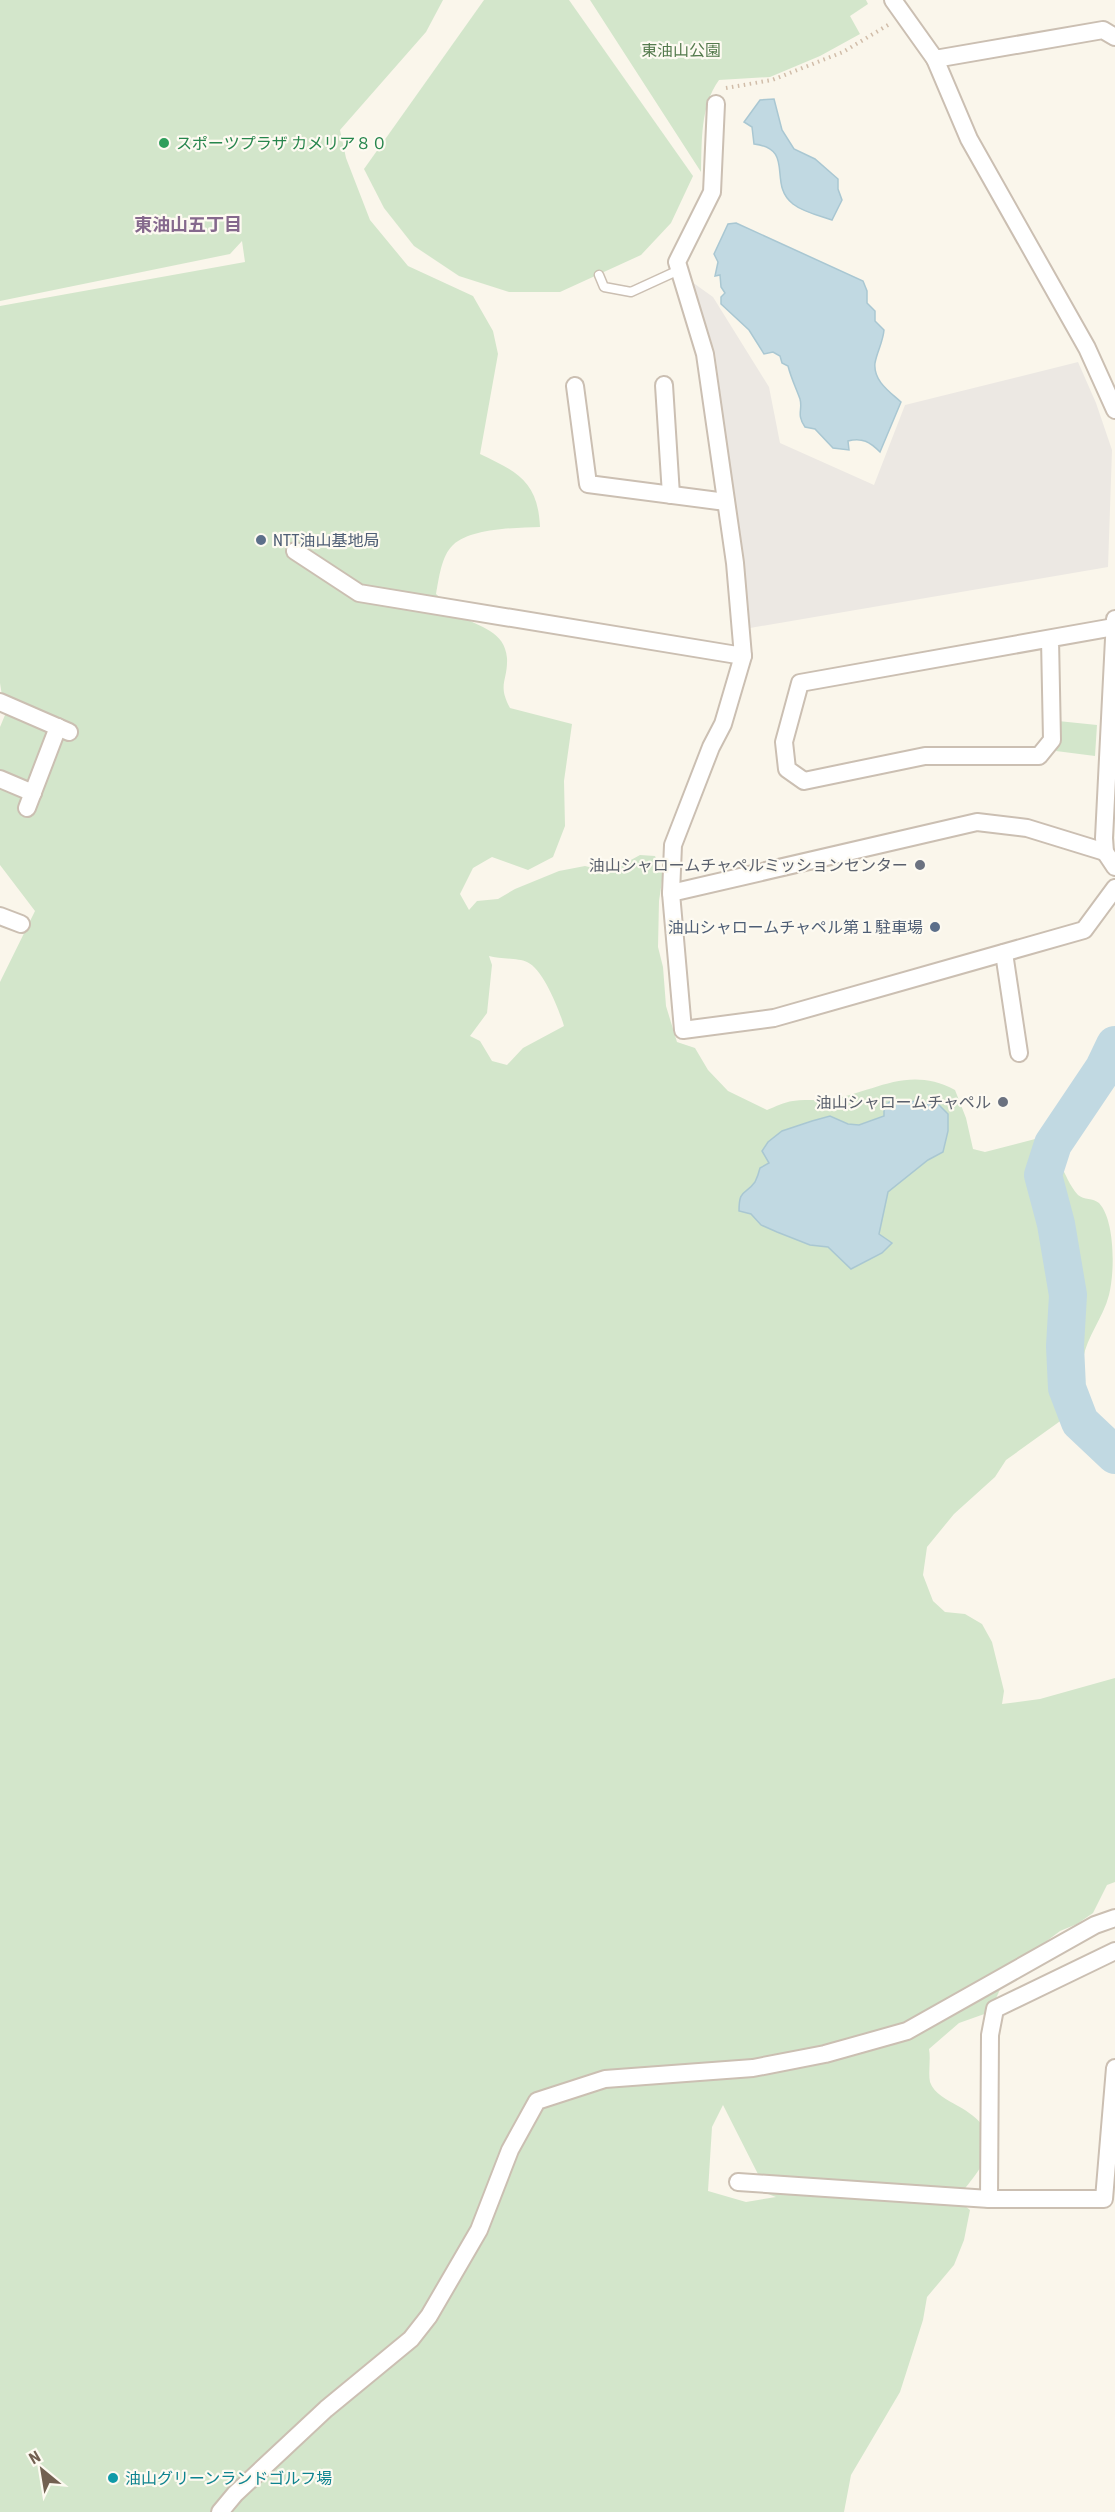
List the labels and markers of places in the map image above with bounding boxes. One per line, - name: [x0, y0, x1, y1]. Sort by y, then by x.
- place label: スポーツプラザ カメリア８０: [176, 134, 387, 153]
- marker: スポーツプラザ カメリア８０: [157, 136, 171, 150]
- place label: NTT油山基地局: [273, 531, 379, 550]
- marker: NTT油山基地局: [254, 533, 268, 547]
- place label: 油山シャロームチャペルミッションセンター: [589, 856, 908, 875]
- marker: 油山シャロームチャペルミッションセンター: [913, 858, 927, 872]
- place label: 油山シャロームチャペル第１駐車場: [668, 918, 923, 937]
- marker: 油山シャロームチャペル第１駐車場: [928, 920, 942, 934]
- place label: 油山シャロームチャペル: [816, 1093, 991, 1112]
- marker: 油山シャロームチャペル: [996, 1095, 1010, 1109]
- place label: 油山グリーンランドゴルフ場: [125, 2469, 332, 2488]
- marker: 油山グリーンランドゴルフ場: [106, 2471, 120, 2485]

